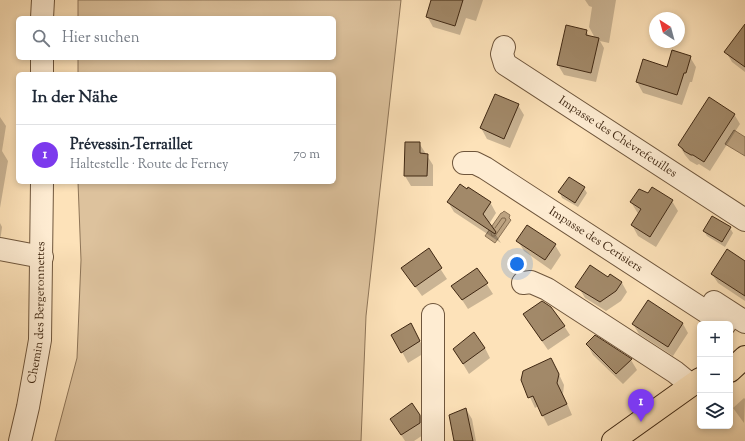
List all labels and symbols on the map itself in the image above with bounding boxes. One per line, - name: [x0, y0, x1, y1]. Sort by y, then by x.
- north arrow: [649, 12, 685, 48]
- street label: Impasse des Chèvrefeuilles: [555, 92, 681, 183]
- street label: Impasse des Cerisiers: [545, 203, 646, 277]
- street label: Chemin des Bergeronnettes: [23, 241, 50, 385]
- your location: [507, 254, 527, 274]
- pin: 1: [628, 389, 654, 422]

